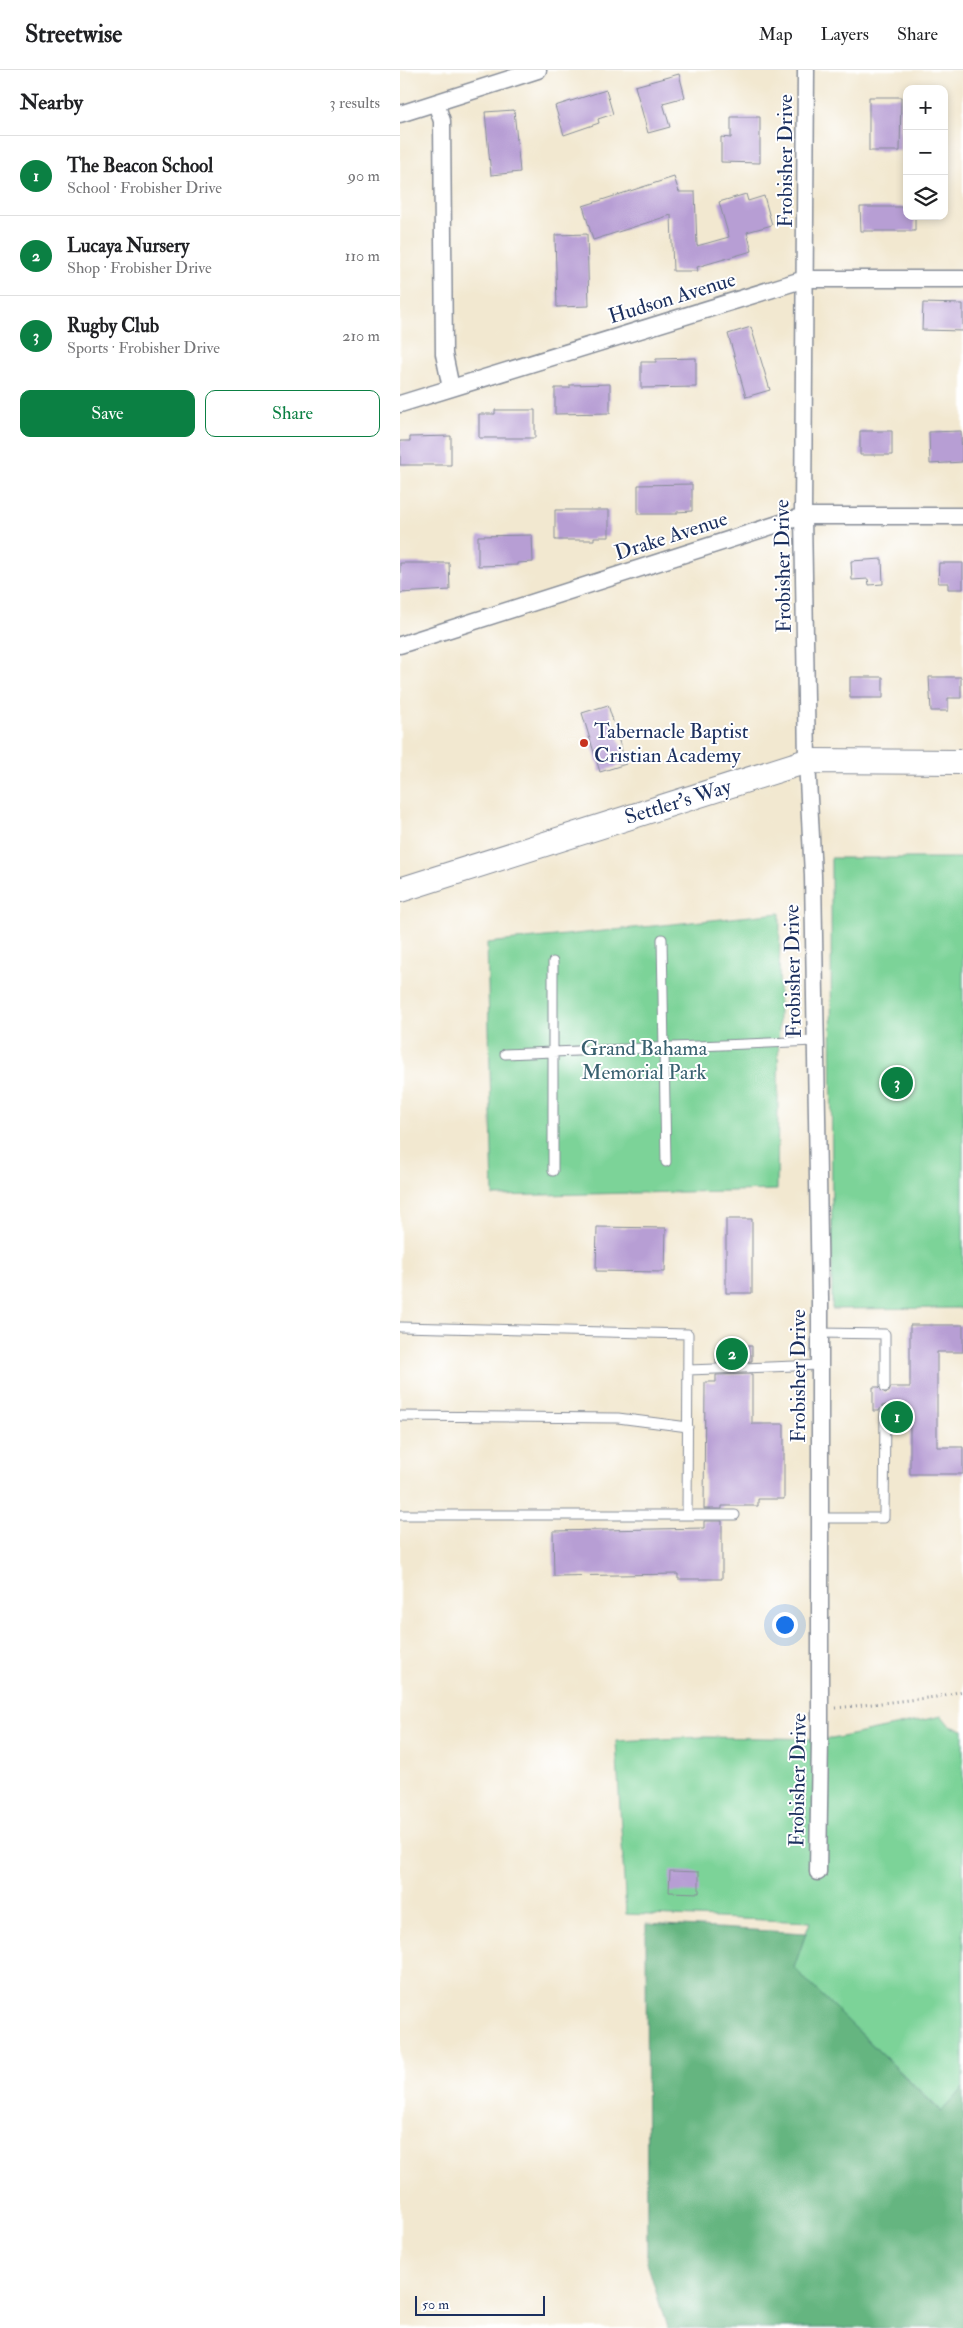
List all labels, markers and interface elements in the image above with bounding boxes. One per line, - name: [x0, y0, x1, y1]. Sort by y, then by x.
- text: Streetwise: [25, 19, 122, 50]
- text: Map: [759, 23, 793, 46]
- text: Layers: [821, 23, 869, 46]
- text: Share: [897, 23, 938, 46]
- map controls: [903, 85, 948, 220]
- button: +: [903, 85, 948, 130]
- text: Nearby: [20, 89, 83, 116]
- text: 3 results: [329, 93, 380, 113]
- street label: Frobisher Drive: [772, 94, 799, 228]
- button: −: [903, 130, 948, 175]
- text: The Beacon School: [67, 154, 213, 178]
- text: 1: [33, 166, 39, 186]
- text: 90 m: [348, 166, 380, 186]
- button: layers: [903, 175, 948, 220]
- text: School · Frobisher Drive: [67, 178, 222, 198]
- text: Lucaya Nursery: [67, 234, 189, 258]
- text: 2: [32, 246, 40, 266]
- text: 110 m: [345, 246, 380, 266]
- text: Shop · Frobisher Drive: [67, 258, 212, 278]
- street label: Hudson Avenue: [605, 266, 739, 330]
- text: Rugby Club: [67, 314, 159, 338]
- text: 3: [33, 326, 39, 346]
- text: 210 m: [342, 326, 380, 346]
- text: Sports · Frobisher Drive: [67, 338, 220, 358]
- button: Save: [20, 390, 195, 437]
- button: Share: [205, 390, 380, 437]
- street label: Frobisher Drive: [768, 499, 798, 633]
- street label: Drake Avenue: [611, 505, 731, 567]
- place label: Tabernacle Baptist Cristian Academy: [594, 718, 749, 769]
- marker: Tabernacle Baptist Cristian Academy: [578, 737, 590, 749]
- street label: Settler's Way: [621, 773, 735, 831]
- street label: Frobisher Drive: [778, 904, 808, 1038]
- park label: Grand Bahama Memorial Park: [581, 1035, 708, 1086]
- pin: 3: [881, 1064, 913, 1102]
- street label: Frobisher Drive: [785, 1309, 812, 1443]
- pin: 2: [716, 1335, 748, 1373]
- pin: 1: [881, 1398, 913, 1436]
- your location: [772, 1612, 798, 1638]
- street label: Frobisher Drive: [783, 1713, 813, 1847]
- scale bar: [415, 2293, 545, 2316]
- text: 50 m: [422, 2296, 449, 2313]

